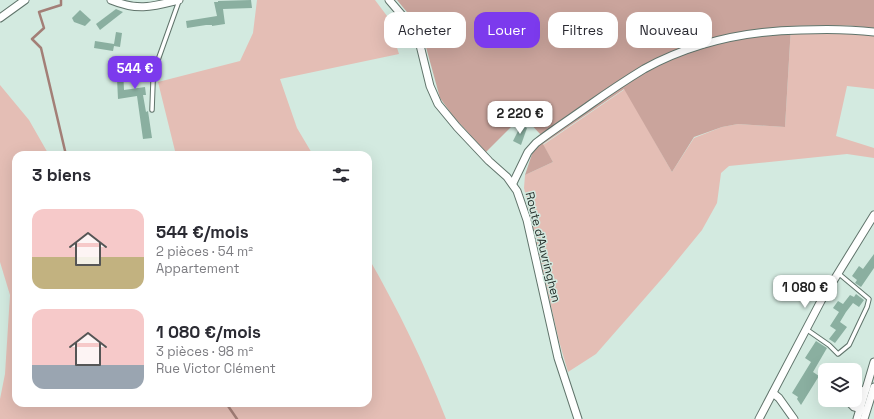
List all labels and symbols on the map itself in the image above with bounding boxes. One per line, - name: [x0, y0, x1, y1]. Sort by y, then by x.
- pin: 544 €: [107, 56, 163, 90]
- pin: 2 220 €: [483, 101, 557, 135]
- street label: Route d'Auvringhen: [522, 190, 564, 304]
- pin: 1 080 €: [768, 275, 842, 309]

